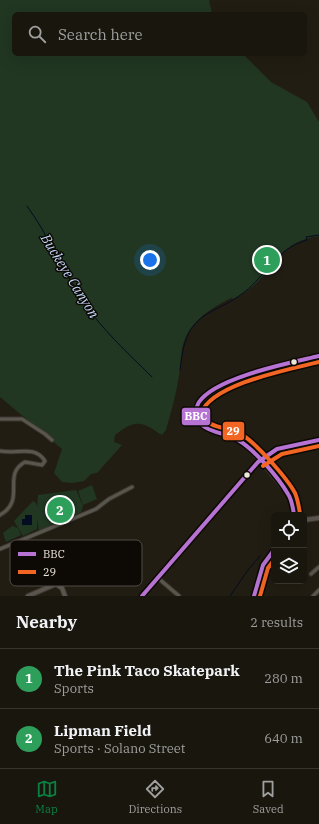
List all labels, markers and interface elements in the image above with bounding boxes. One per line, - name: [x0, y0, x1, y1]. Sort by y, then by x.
- search box: [12, 12, 307, 56]
- icon: search: [26, 23, 48, 45]
- text: Search here: [58, 25, 143, 44]
- water label: Buckeye Canyon: [36, 230, 103, 322]
- pin: 1: [254, 245, 280, 275]
- your location: [140, 250, 160, 270]
- unlabelled marker: [289, 357, 299, 367]
- line badge: BBC: [181, 407, 211, 426]
- text: BBC: [185, 409, 207, 423]
- line badge: 29: [222, 421, 245, 441]
- text: 29: [226, 424, 240, 438]
- unlabelled marker: [242, 470, 252, 480]
- pin: 2: [47, 495, 73, 525]
- map controls: [271, 512, 307, 584]
- button: locate: [271, 512, 307, 548]
- legend: [10, 540, 142, 586]
- text: BBC: [43, 547, 65, 561]
- button: layers: [271, 548, 307, 584]
- text: 29: [43, 565, 56, 579]
- text: Nearby: [16, 611, 77, 633]
- text: 2 results: [250, 614, 303, 631]
- text: The Pink Taco Skatepark: [54, 661, 240, 680]
- text: 1: [25, 670, 33, 687]
- text: 280 m: [264, 670, 303, 687]
- text: Sports: [54, 680, 94, 697]
- text: Lipman Field: [54, 721, 151, 740]
- text: 2: [25, 730, 33, 747]
- text: 640 m: [264, 730, 303, 747]
- text: Sports · Solano Street: [54, 740, 185, 757]
- tab: Map: [35, 778, 58, 816]
- tab: Directions: [128, 778, 182, 816]
- tab: Saved: [253, 778, 284, 816]

